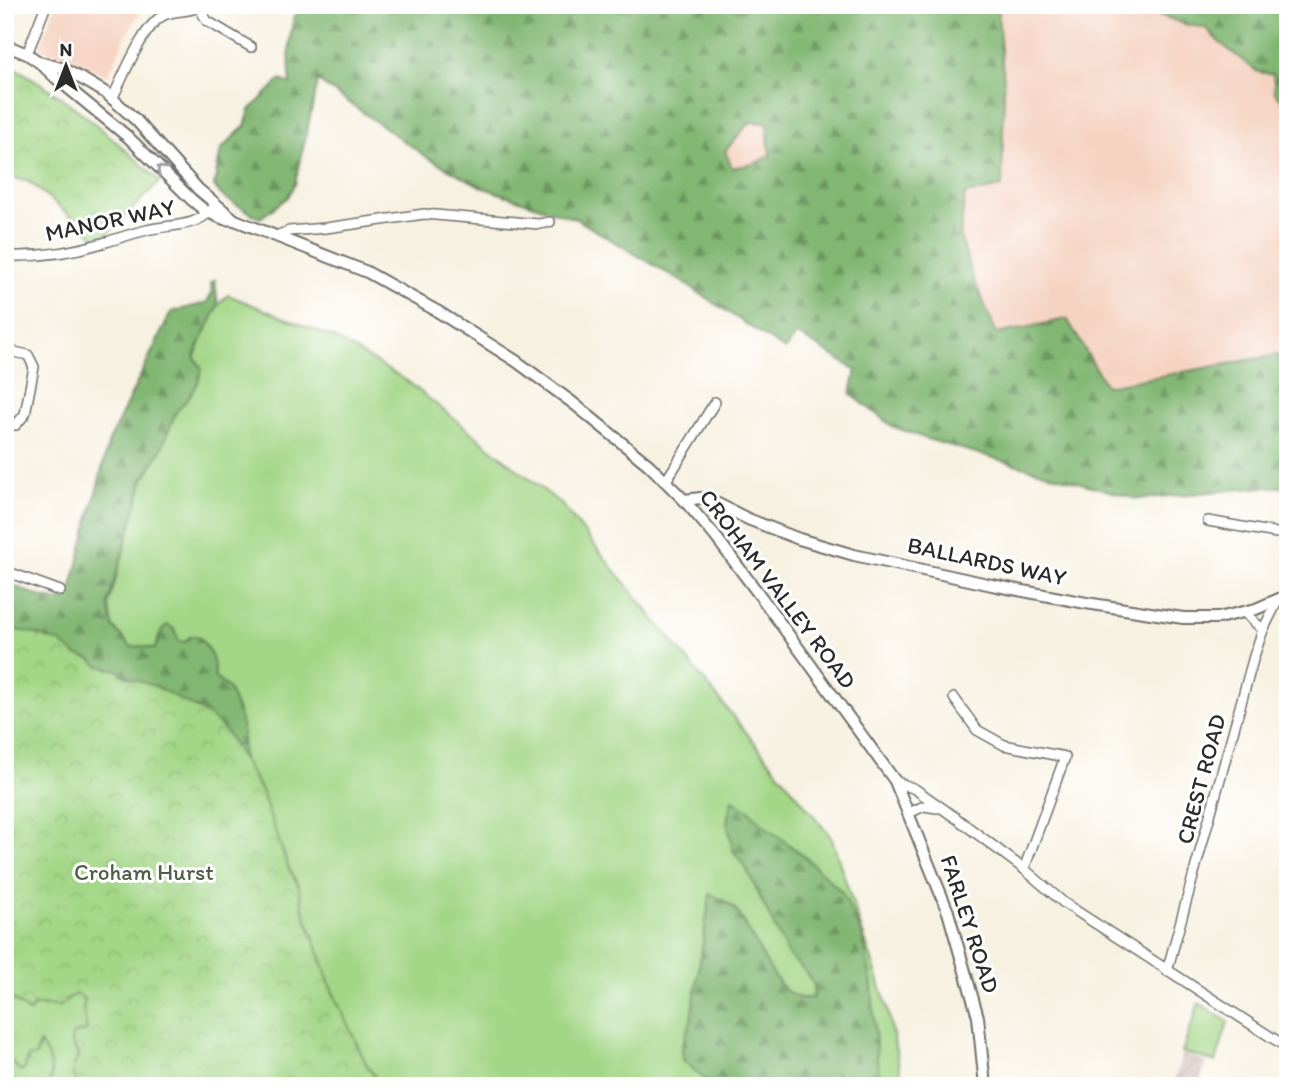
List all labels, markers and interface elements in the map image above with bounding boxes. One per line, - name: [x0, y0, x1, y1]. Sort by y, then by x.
- north arrow: [32, 32, 102, 102]
- text: N: [60, 38, 72, 61]
- one-way arrow: [156, 165, 169, 178]
- street label: MANOR WAY: [43, 193, 177, 247]
- street label: CROHAM VALLEY ROAD: [694, 484, 862, 694]
- street label: BALLARDS WAY: [905, 531, 1069, 591]
- street label: CREST ROAD: [1170, 711, 1232, 847]
- street label: FARLEY ROAD: [934, 851, 1006, 997]
- park label: Croham Hurst: [74, 858, 214, 886]

